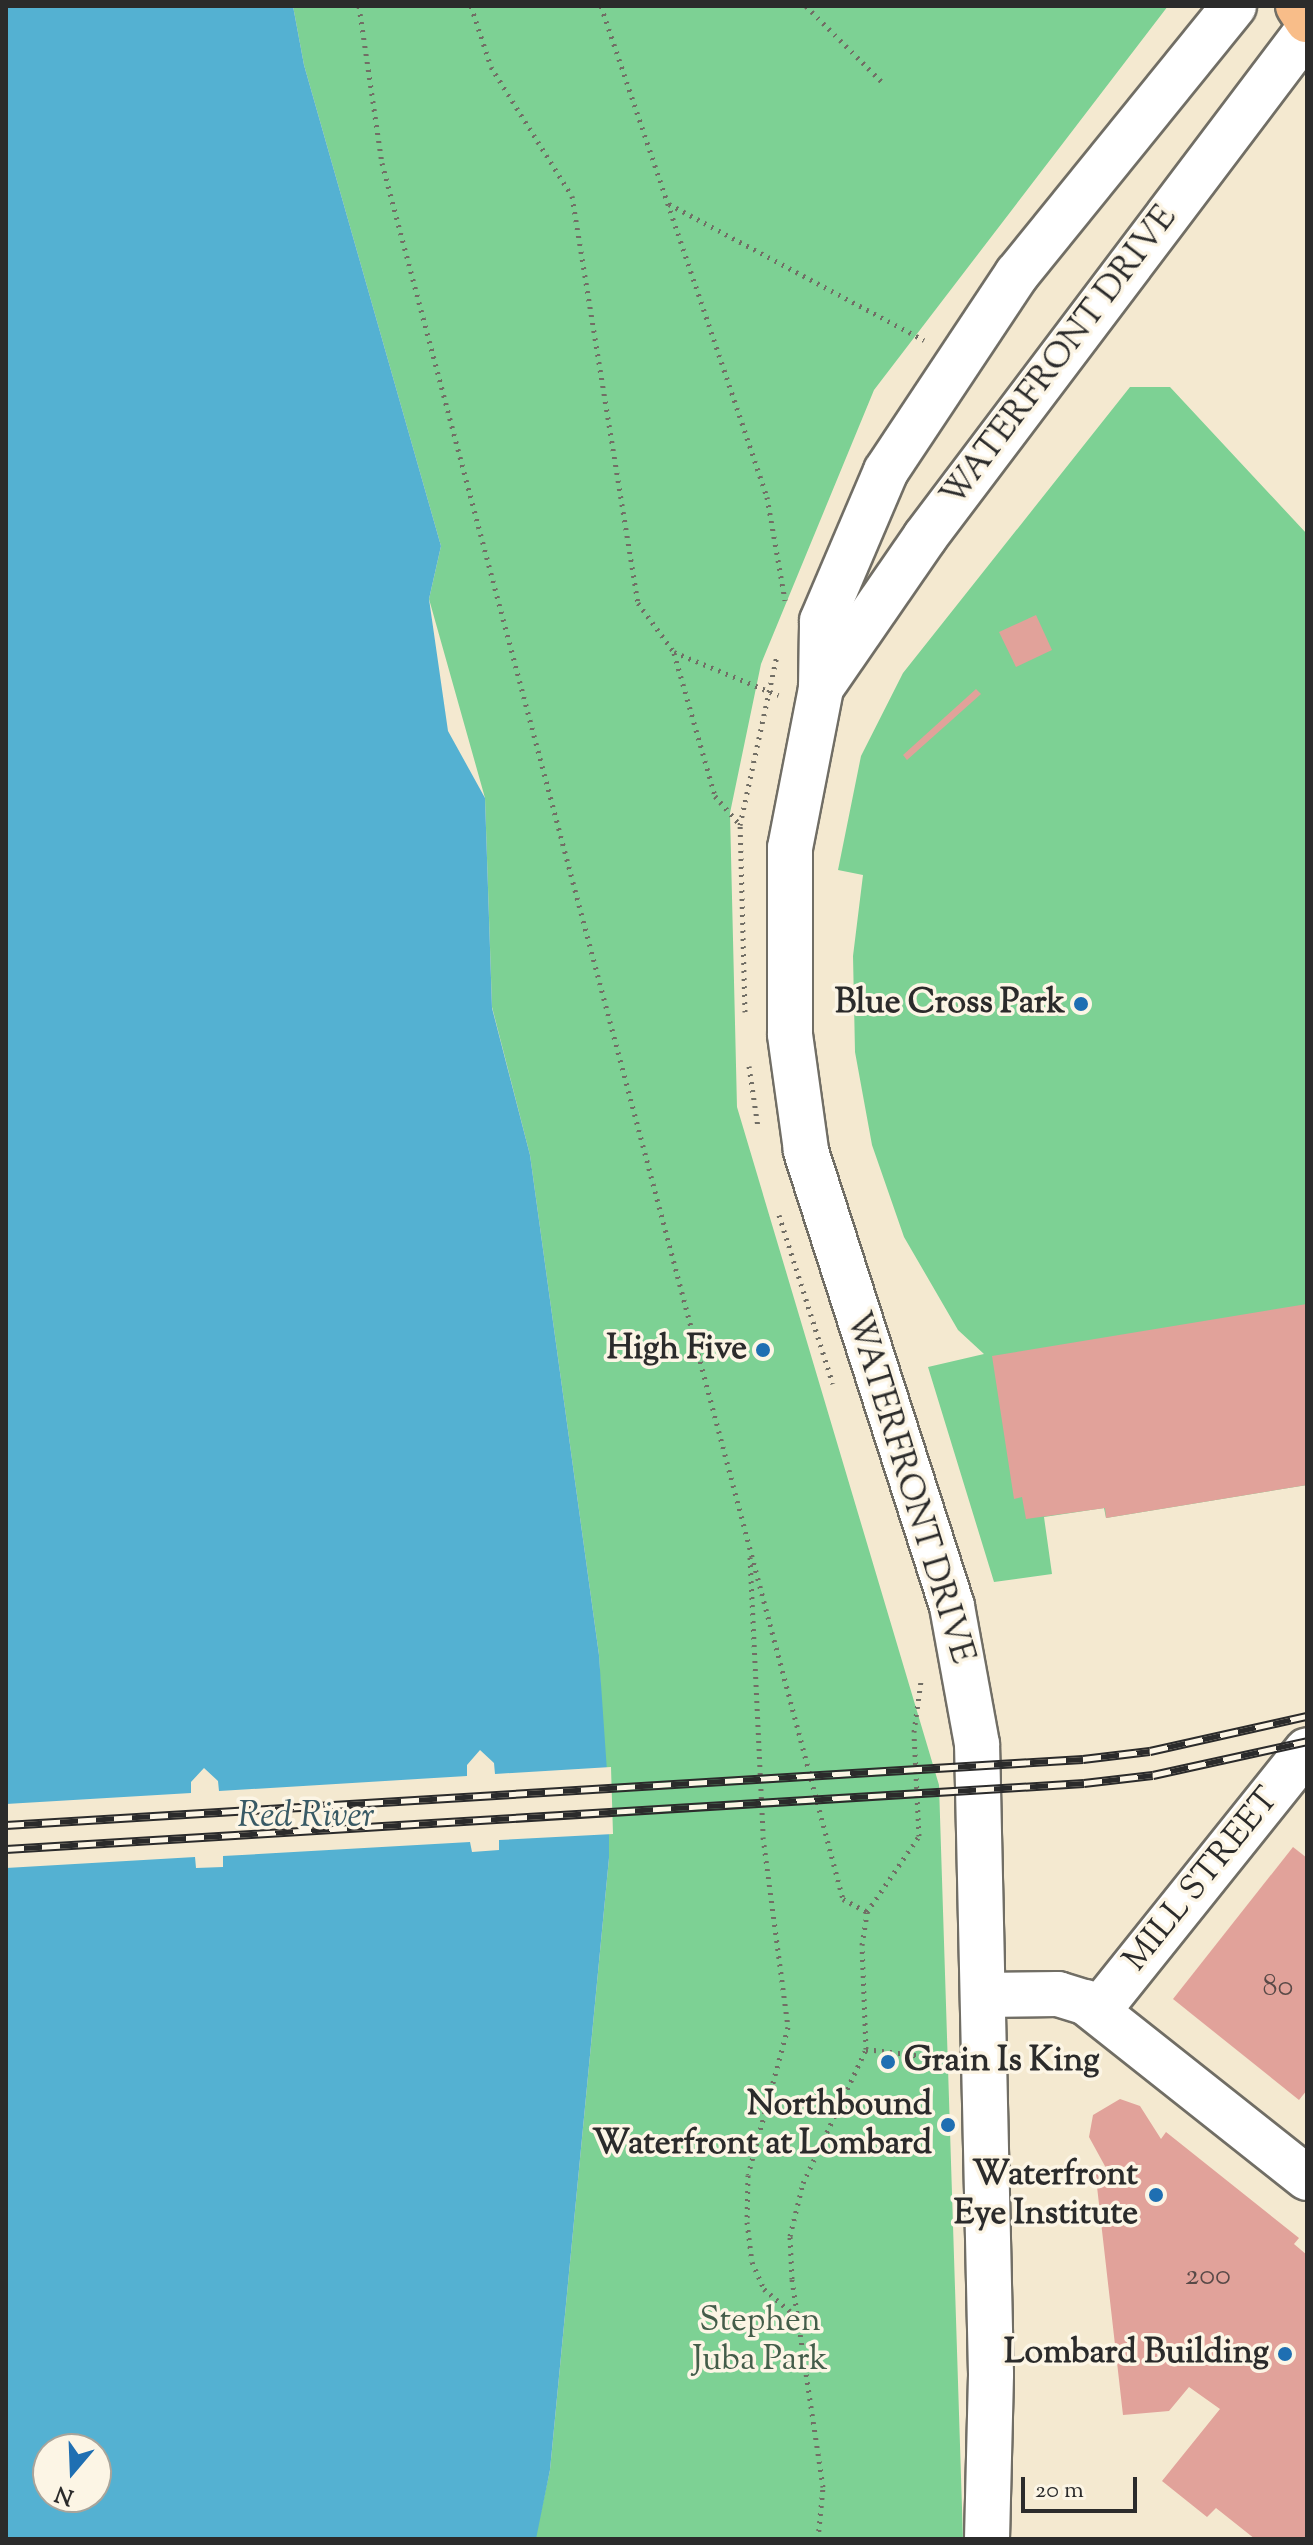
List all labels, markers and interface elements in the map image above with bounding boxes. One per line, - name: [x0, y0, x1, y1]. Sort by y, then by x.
- street label: WATERFRONT DRIVE: [934, 199, 1186, 515]
- place label: Blue Cross Park: [835, 984, 1065, 1024]
- marker: Blue Cross Park: [1072, 995, 1090, 1013]
- street label: WATERFRONT DRIVE: [836, 1307, 982, 1669]
- place label: High Five: [606, 1330, 747, 1370]
- marker: High Five: [754, 1341, 772, 1359]
- street label: MILL STREET: [1116, 1780, 1288, 1980]
- water label: Red River: [238, 1796, 374, 1840]
- house number: 80: [1263, 1970, 1293, 2006]
- place label: Grain Is King: [904, 2042, 1100, 2082]
- marker: Grain Is King: [879, 2053, 897, 2071]
- place label: Northbound Waterfront at Lombard: [592, 2085, 932, 2164]
- marker: Northbound Waterfront at Lombard: [939, 2116, 957, 2134]
- place label: Waterfront Eye Institute: [954, 2155, 1138, 2234]
- marker: Waterfront Eye Institute: [1145, 2184, 1167, 2206]
- house number: 200: [1185, 2259, 1231, 2295]
- park label: Stephen Juba Park: [692, 2301, 828, 2380]
- place label: Lombard Building: [1004, 2334, 1269, 2374]
- marker: Lombard Building: [1276, 2345, 1294, 2363]
- north arrow: [32, 2433, 112, 2513]
- scale bar: [1025, 2461, 1141, 2511]
- text: 20 m: [1035, 2474, 1084, 2508]
- text: N: [51, 2476, 78, 2512]

